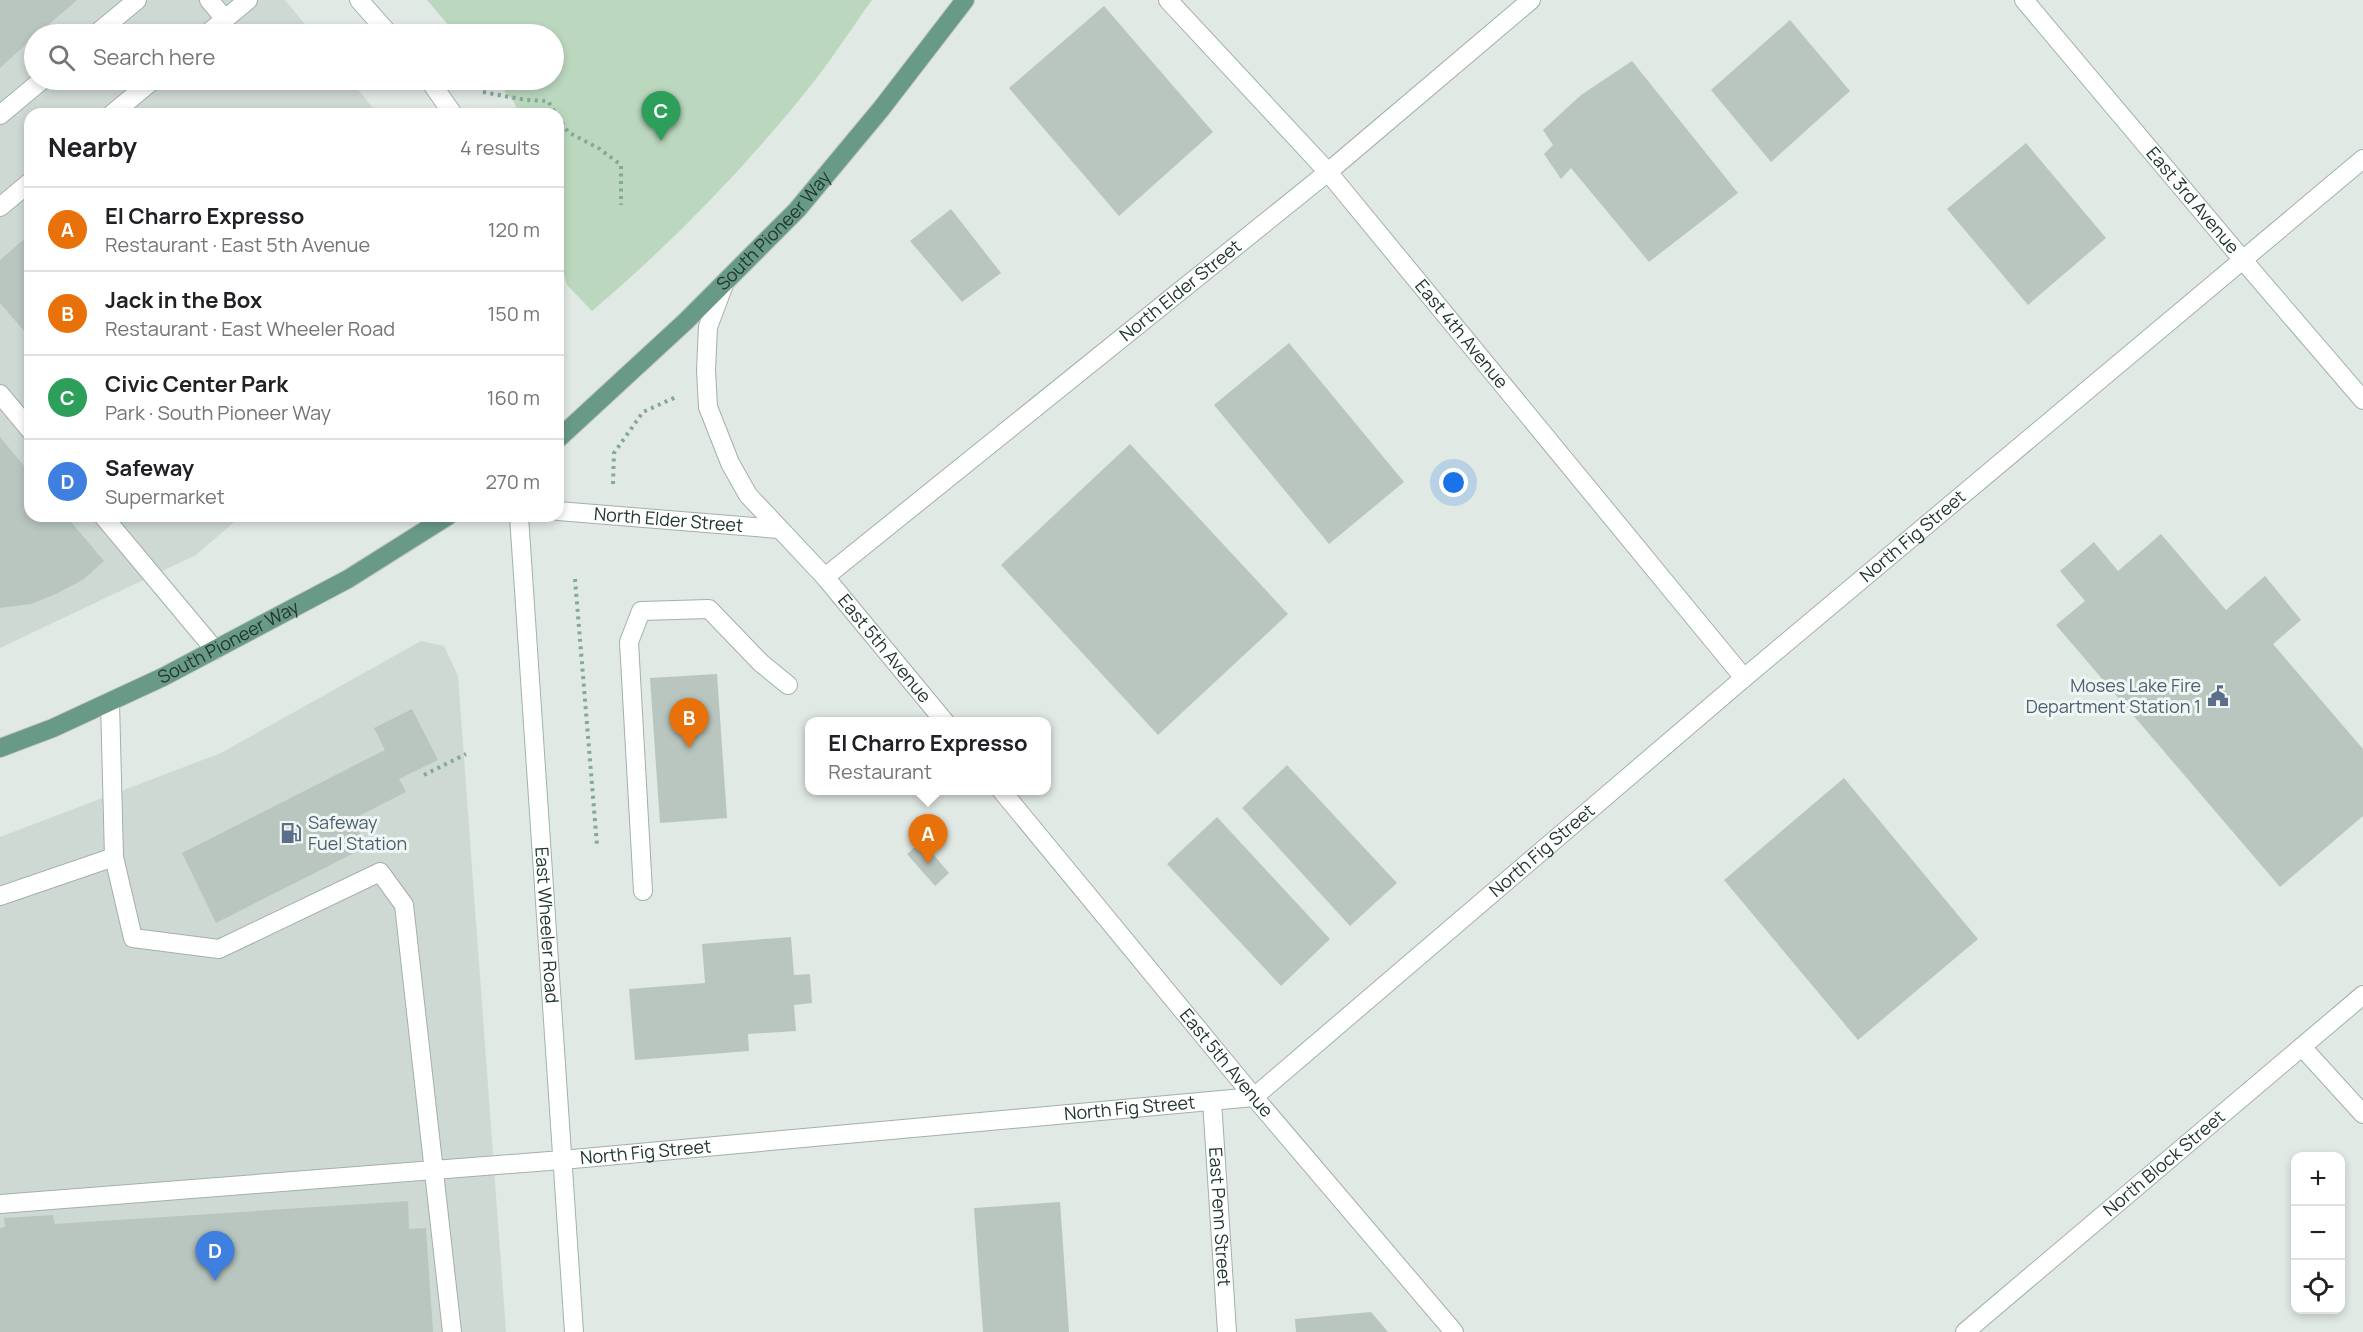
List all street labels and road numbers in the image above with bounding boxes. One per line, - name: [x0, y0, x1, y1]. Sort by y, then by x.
- street label: East 3rd Avenue: [2142, 141, 2245, 258]
- street label: South Pioneer Way: [710, 165, 836, 295]
- street label: North Elder Street: [1114, 234, 1246, 346]
- street label: East 4th Avenue: [1410, 274, 1514, 393]
- street label: North Fig Street: [1854, 484, 1970, 587]
- street label: North Elder Street: [593, 501, 744, 537]
- street label: East 5th Avenue: [833, 589, 937, 707]
- street label: South Pioneer Way: [153, 594, 303, 689]
- street label: North Fig Street: [1484, 798, 1599, 902]
- street label: East Wheeler Road: [530, 846, 565, 1004]
- street label: East 5th Avenue: [1175, 1003, 1279, 1122]
- street label: North Fig Street: [1063, 1089, 1196, 1125]
- street label: North Block Street: [2098, 1104, 2229, 1221]
- street label: North Fig Street: [579, 1133, 712, 1169]
- street label: East Penn Street: [1204, 1146, 1237, 1287]

